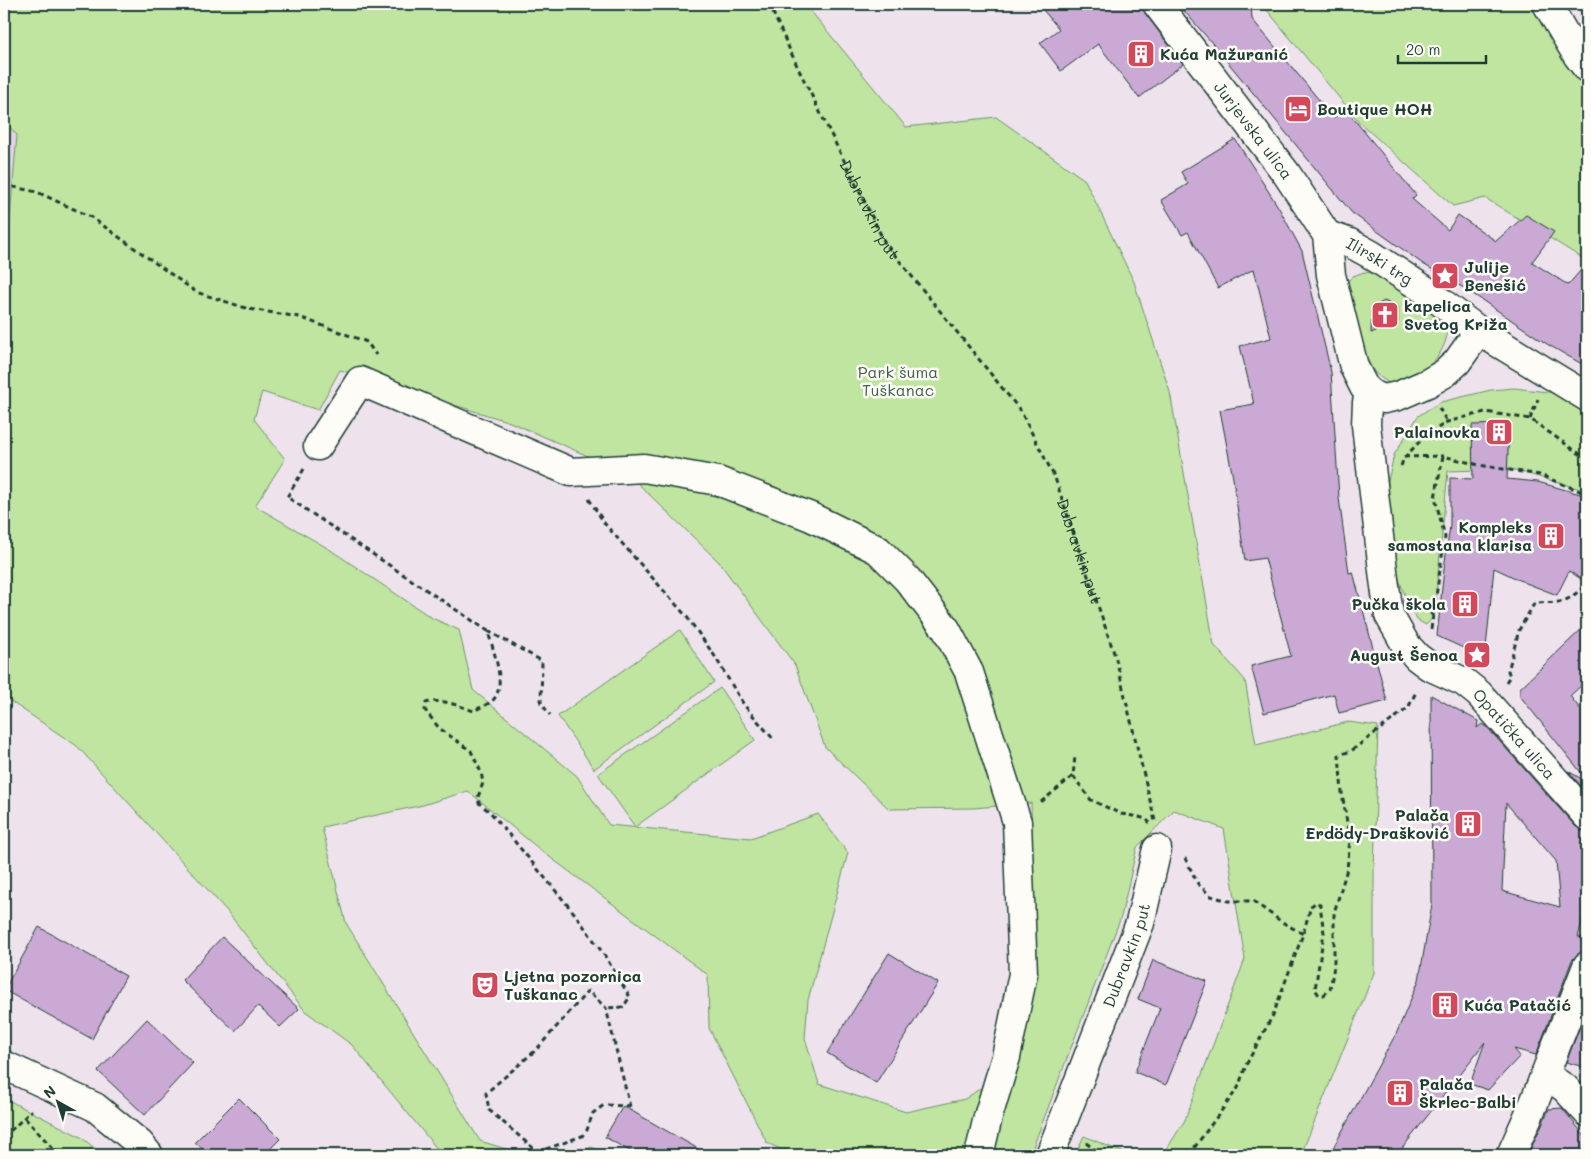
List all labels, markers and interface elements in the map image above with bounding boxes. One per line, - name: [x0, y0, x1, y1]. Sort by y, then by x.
- scale bar: [1398, 32, 1486, 64]
- building icon: Kuća Mažuranić: [1126, 39, 1156, 69]
- text: 20 m: [1406, 39, 1440, 59]
- place label: Kuća Mažuranić: [1160, 43, 1288, 64]
- street label: Jurjevska ulica: [1210, 77, 1298, 183]
- hotel icon: Boutique HOH: [1283, 94, 1313, 124]
- place label: Boutique HOH: [1317, 98, 1433, 119]
- street label: Dubravkin put: [835, 156, 905, 263]
- street label: Ilirski trg: [1343, 232, 1417, 289]
- place label: Julije Benešić: [1464, 256, 1526, 295]
- place icon: Julije Benešić: [1430, 261, 1460, 291]
- place label: kapelica Svetog Križa: [1404, 295, 1508, 334]
- church icon: kapelica Svetog Križa: [1370, 300, 1400, 330]
- park label: Park šuma Tuškanac: [858, 361, 938, 400]
- building icon: Palainovka: [1484, 417, 1514, 447]
- place label: Palainovka: [1394, 421, 1480, 442]
- street label: Dubravkin put: [1053, 496, 1108, 606]
- place label: Kompleks samostana klarisa: [1388, 516, 1532, 555]
- building icon: Kompleks samostana klarisa: [1536, 521, 1566, 551]
- building icon: Pučka škola: [1450, 589, 1480, 619]
- place label: Pučka škola: [1352, 593, 1446, 614]
- place icon: August Šenoa: [1462, 640, 1492, 670]
- place label: August Šenoa: [1350, 644, 1458, 665]
- street label: Opatička ulica: [1469, 684, 1560, 783]
- place label: Palača Erdödy-Drašković: [1305, 804, 1449, 843]
- building icon: Palača Erdödy-Drašković: [1453, 809, 1483, 839]
- street label: Dubravkin put: [1097, 901, 1154, 1010]
- place label: Ljetna pozornica Tuškanac: [504, 965, 642, 1004]
- theatre icon: Ljetna pozornica Tuškanac: [470, 970, 500, 1000]
- building icon: Kuća Patačić: [1430, 990, 1460, 1020]
- place label: Kuća Patačić: [1464, 994, 1571, 1015]
- place label: Palača Škrlec-Balbi: [1419, 1073, 1517, 1112]
- north arrow: [32, 1076, 82, 1126]
- building icon: Palača Škrlec-Balbi: [1385, 1078, 1415, 1108]
- text: N: [39, 1081, 60, 1102]

